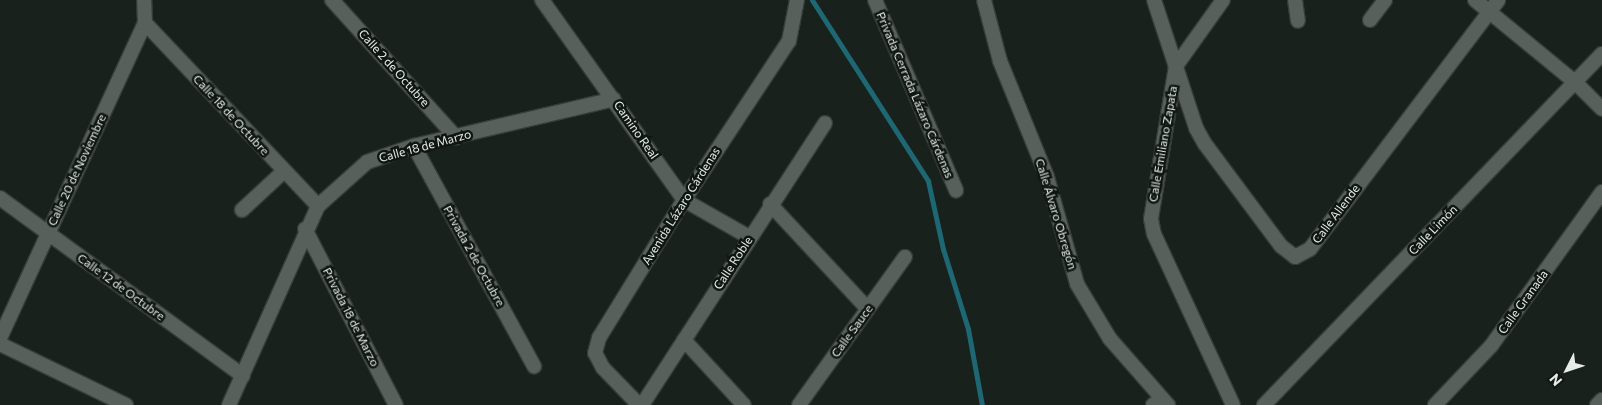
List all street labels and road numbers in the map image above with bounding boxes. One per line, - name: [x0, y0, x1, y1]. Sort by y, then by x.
- street label: Privada Cerrada Lázaro Cárdenas: [873, 10, 957, 180]
- street label: Calle 2 de Octubre: [355, 26, 433, 110]
- street label: Calle 18 de Octubre: [190, 72, 272, 158]
- street label: Calle Emiliano Zapata: [1146, 85, 1180, 203]
- street label: Camino Real: [611, 98, 661, 162]
- street label: Calle 20 de Noviembre: [45, 112, 109, 228]
- street label: Calle 18 de Marzo: [377, 127, 473, 165]
- street label: Avenida Lázaro Cárdenas: [639, 145, 723, 267]
- street label: Calle Álvaro Obregón: [1032, 157, 1080, 271]
- street label: Calle Allende: [1309, 182, 1363, 246]
- street label: Calle Limón: [1406, 202, 1460, 258]
- street label: Privada 2 de Octubre: [440, 203, 508, 309]
- street label: Calle Roble: [710, 234, 756, 292]
- street label: Calle 12 de Octubre: [75, 251, 167, 323]
- street label: Privada 18 de Marzo: [320, 265, 382, 369]
- street label: Calle Granada: [1495, 267, 1551, 337]
- street label: Calle Sauce: [828, 302, 876, 360]

